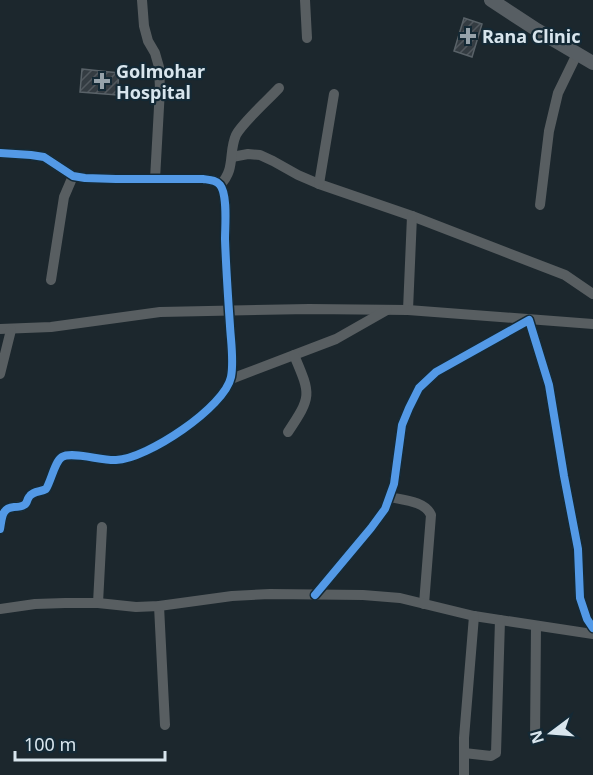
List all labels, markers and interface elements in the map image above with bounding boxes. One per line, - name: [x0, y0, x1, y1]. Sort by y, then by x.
- place label: Rana Clinic: [482, 24, 580, 48]
- marker: Rana Clinic: [459, 27, 477, 45]
- place label: Golmohar Hospital: [116, 59, 205, 104]
- marker: Golmohar Hospital: [93, 72, 111, 90]
- north arrow: [521, 703, 581, 763]
- scale bar: [15, 724, 165, 762]
- text: N: [524, 728, 549, 746]
- text: 100 m: [24, 732, 76, 756]

